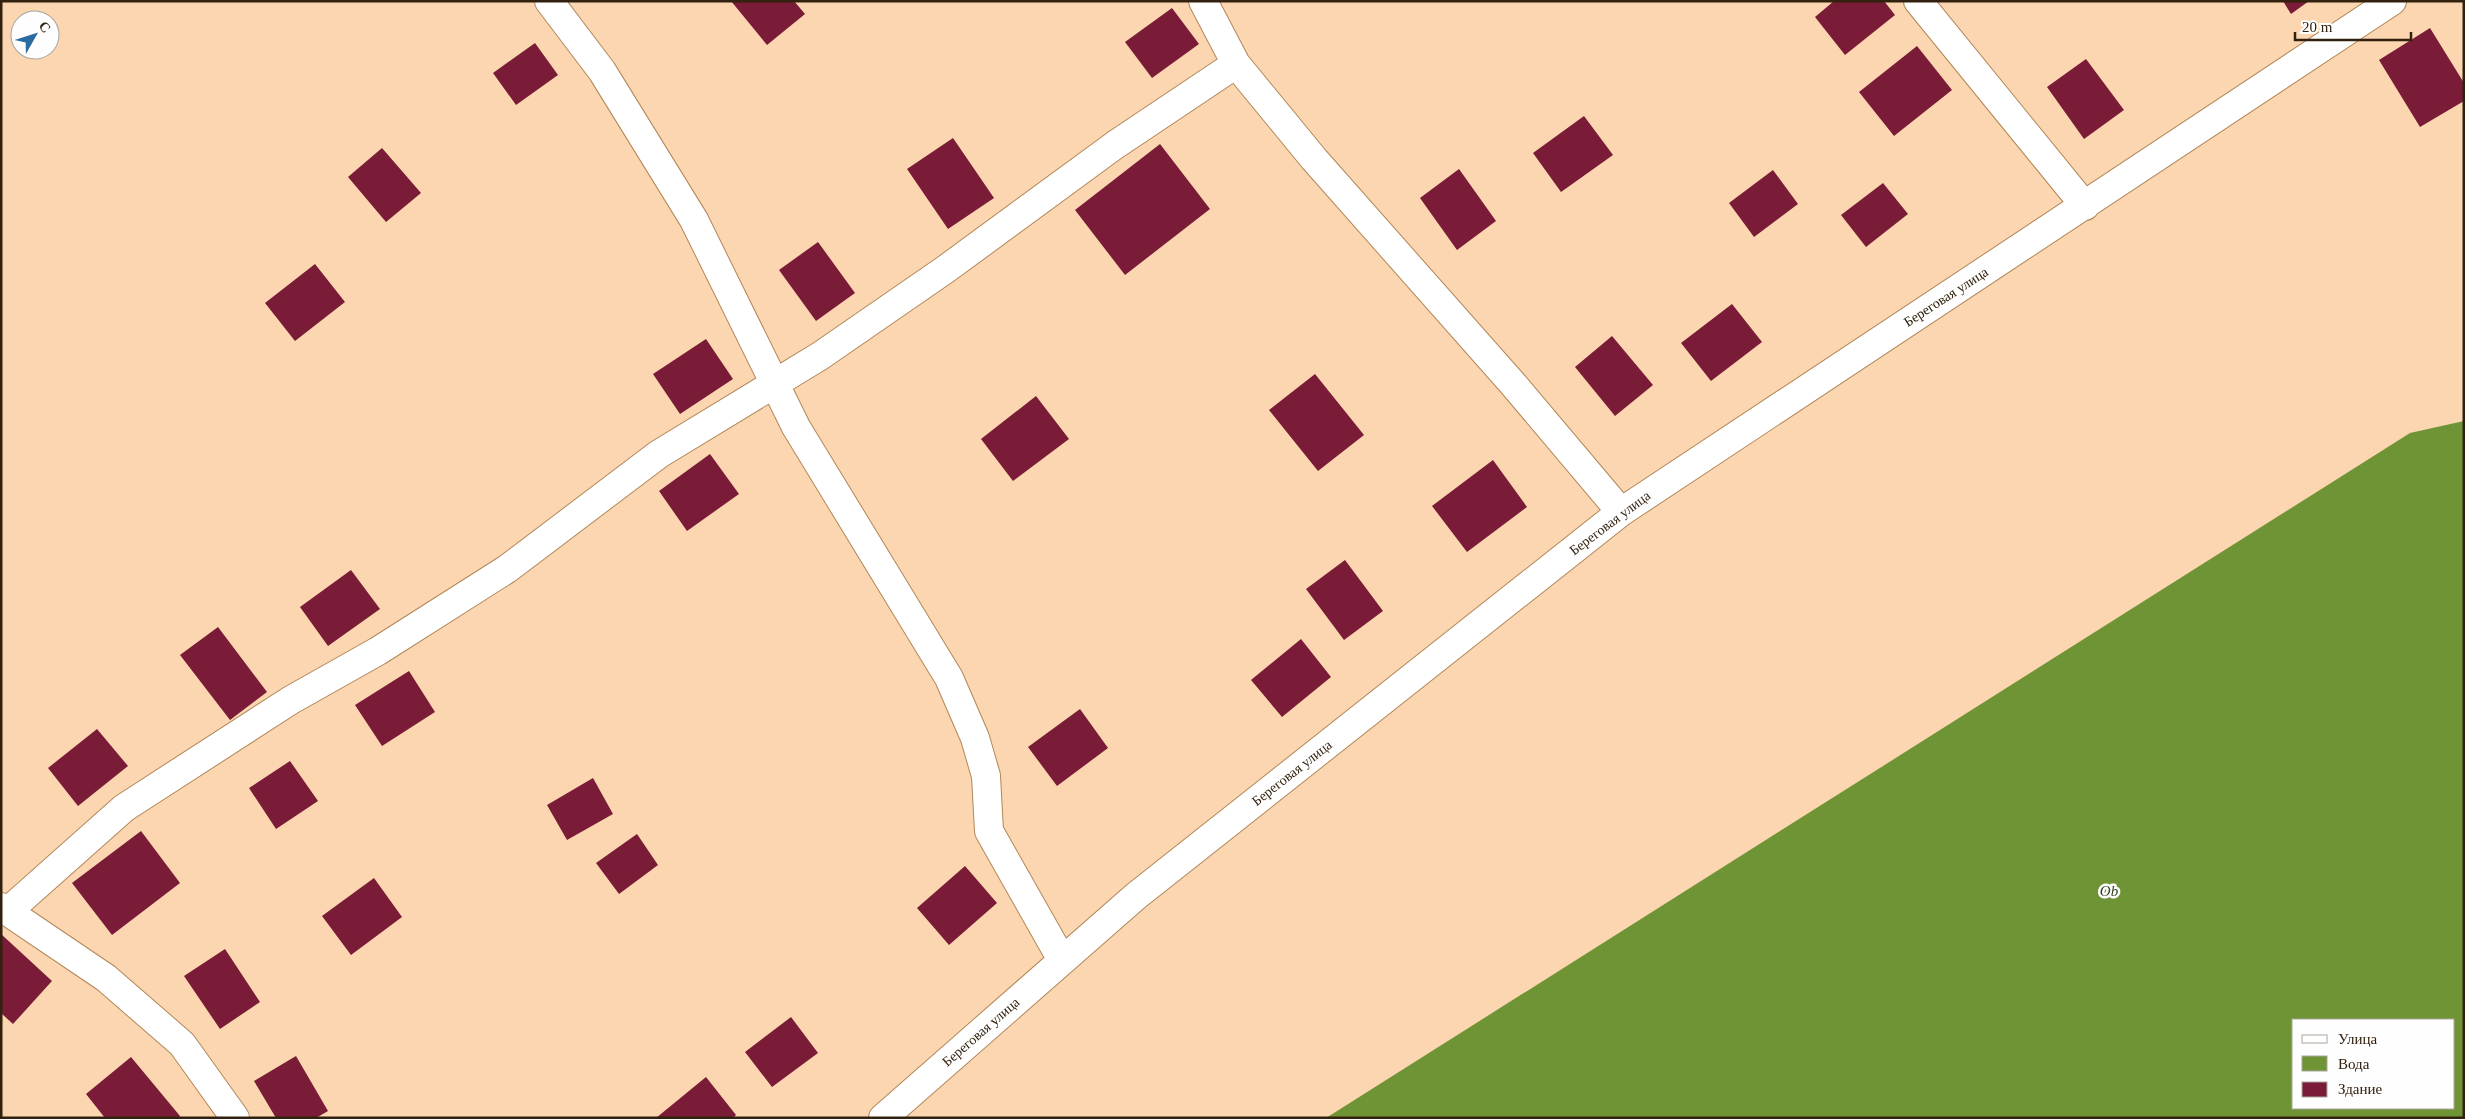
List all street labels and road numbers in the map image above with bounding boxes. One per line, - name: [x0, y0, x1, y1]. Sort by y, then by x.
- street label: Береговая улица: [1901, 264, 1991, 330]
- street label: Береговая улица: [1567, 487, 1654, 558]
- street label: Береговая улица: [1249, 737, 1335, 809]
- street label: Береговая улица: [939, 994, 1023, 1069]

